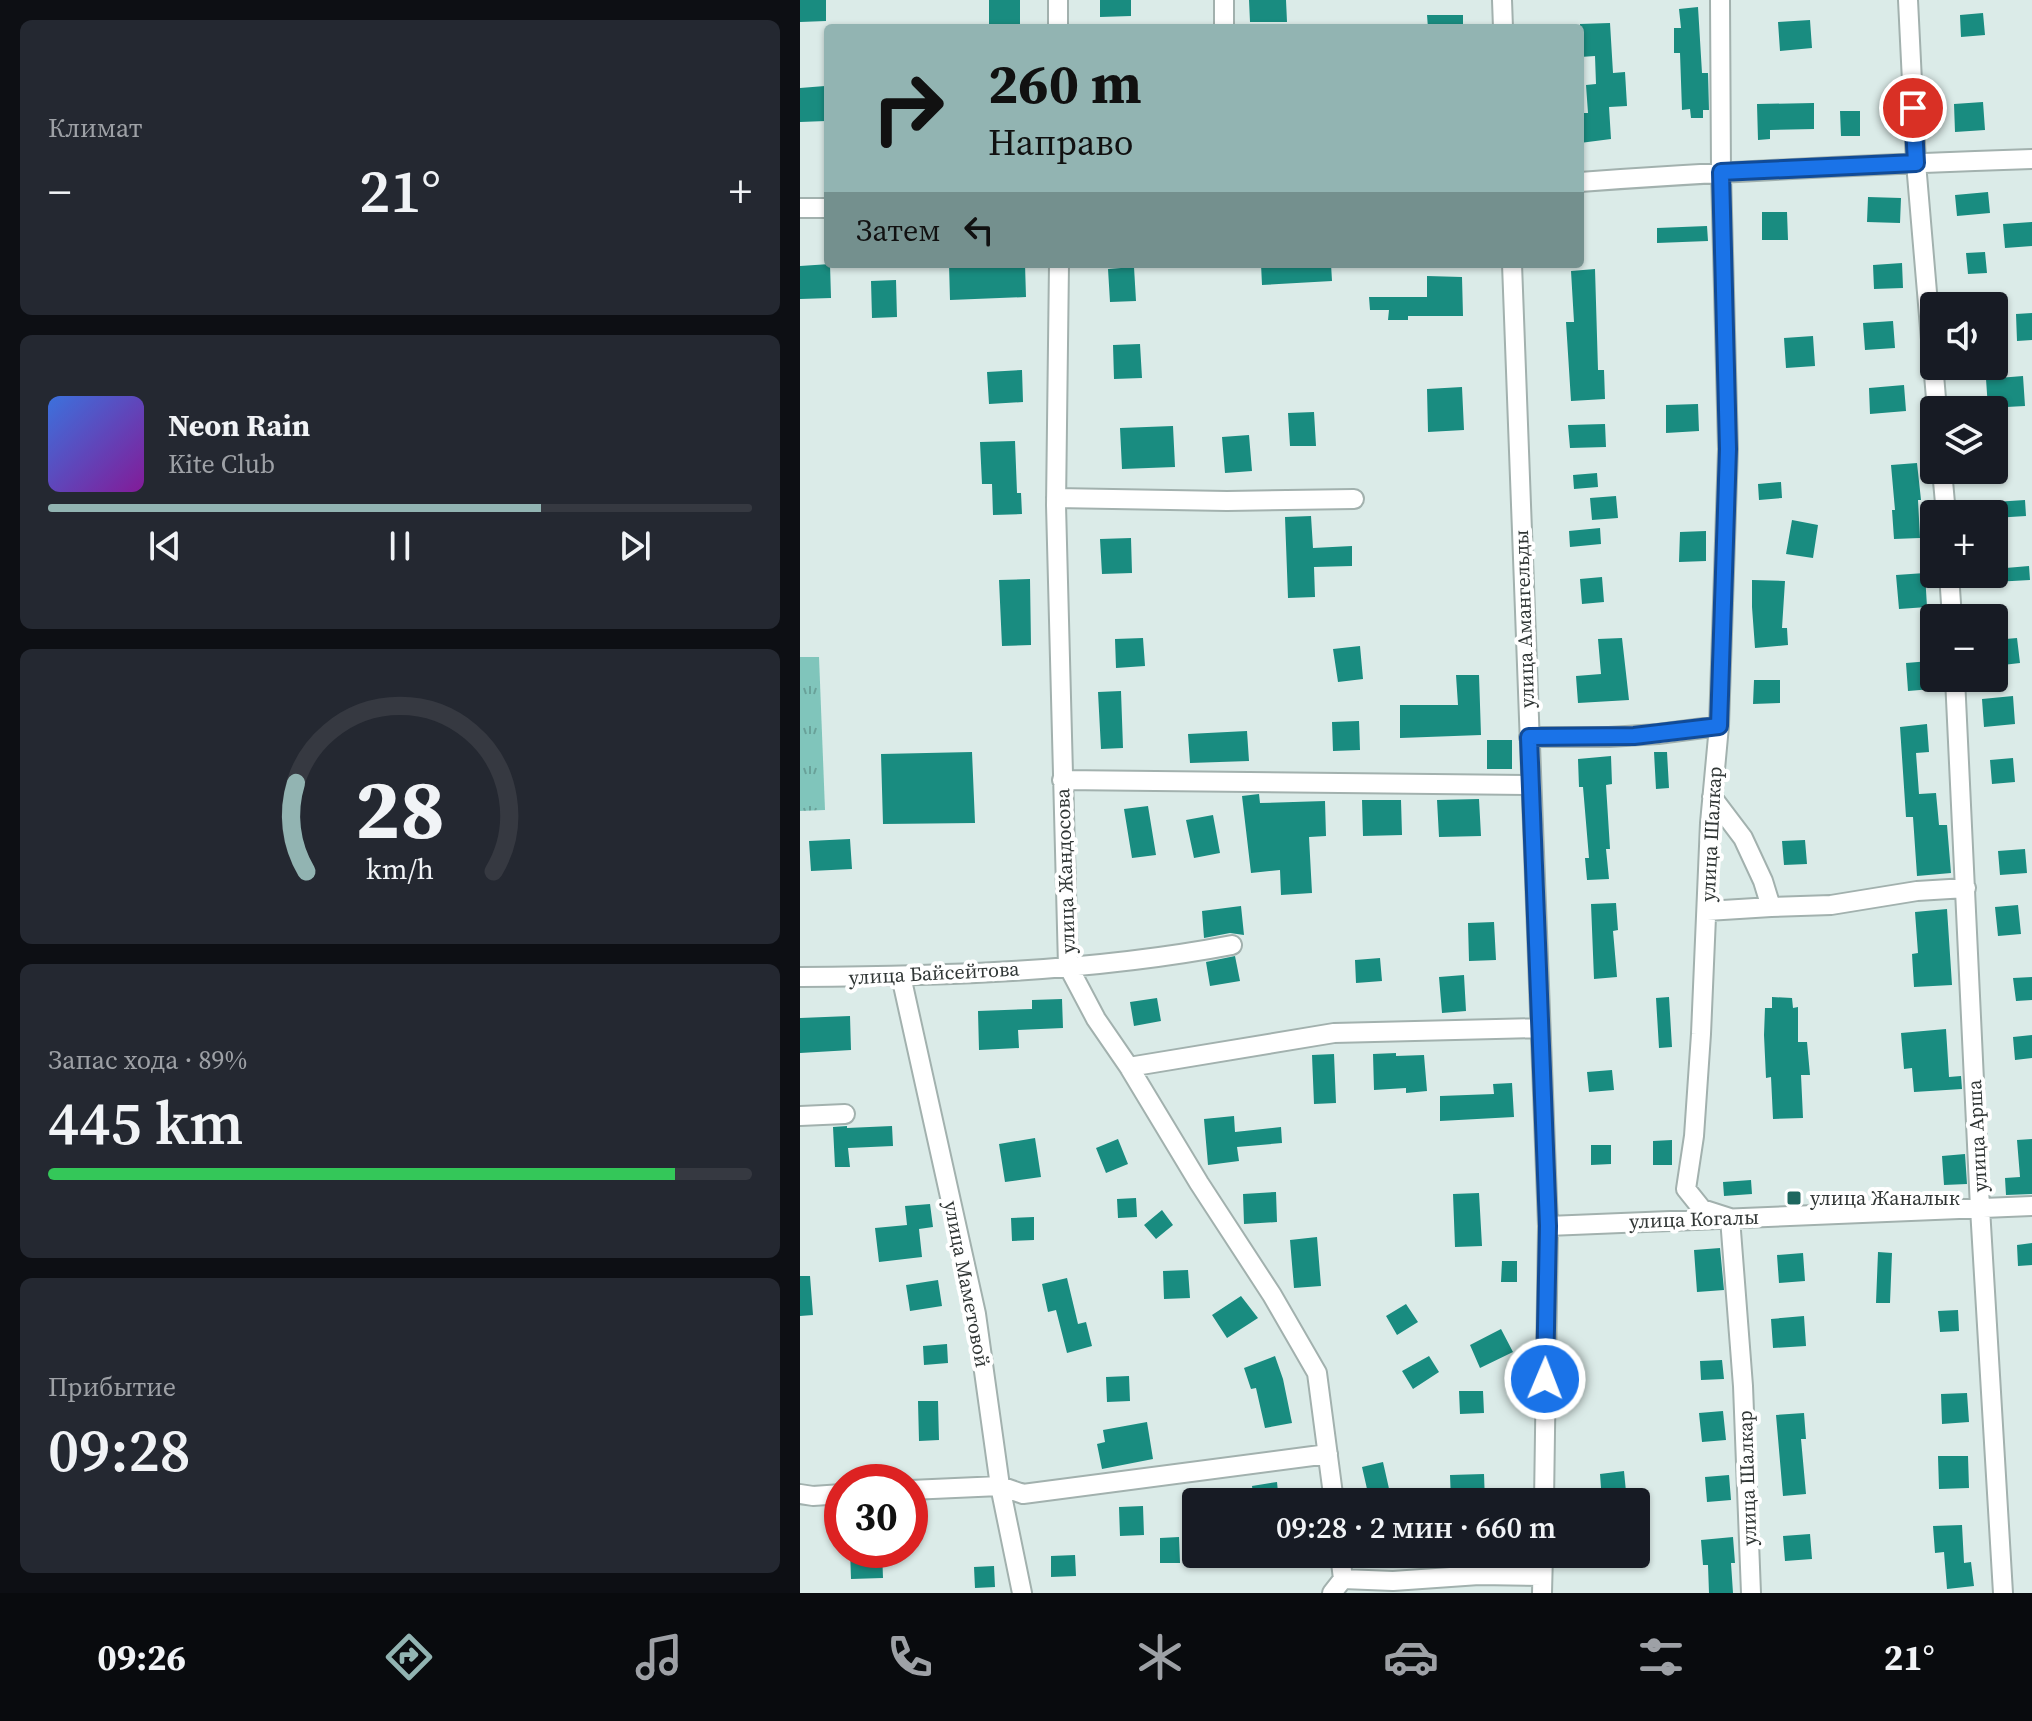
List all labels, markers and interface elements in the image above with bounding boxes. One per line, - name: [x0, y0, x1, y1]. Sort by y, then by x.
- text: 260 m: [988, 45, 1142, 122]
- icon: right: [856, 56, 960, 160]
- pin: [1879, 74, 1947, 142]
- icon: arrive: [1891, 86, 1935, 130]
- text: Климат: [48, 110, 142, 146]
- text: Направо: [988, 118, 1133, 167]
- text: 21°: [359, 150, 441, 232]
- text: −: [48, 161, 71, 222]
- text: +: [729, 161, 752, 222]
- icon: left: [957, 208, 1001, 252]
- text: Затем: [856, 210, 941, 251]
- map controls: [1920, 292, 2008, 692]
- button: sound: [1920, 292, 2008, 380]
- button: layers: [1920, 396, 2008, 484]
- text: Neon Rain: [168, 405, 310, 446]
- text: Kite Club: [168, 446, 275, 482]
- button: +: [1920, 500, 2008, 588]
- icon: previous: [143, 524, 187, 568]
- icon: pause: [378, 524, 422, 568]
- icon: next: [613, 524, 657, 568]
- street label: улица Амангельды: [1507, 529, 1541, 709]
- button: −: [1920, 604, 2008, 692]
- text: 28: [355, 752, 445, 866]
- street label: улица Шалкар: [1693, 766, 1729, 902]
- street label: улица Жандосова: [1048, 787, 1082, 954]
- text: km/h: [366, 850, 434, 890]
- street label: улица Байсейтова: [848, 955, 1021, 991]
- text: Запас хода · 89%: [48, 1042, 247, 1078]
- street label: улица Арша: [1960, 1078, 1994, 1193]
- text: 445 km: [48, 1082, 244, 1164]
- place label: улица Жаналык: [1810, 1184, 1960, 1212]
- marker: улица Жаналык: [1785, 1189, 1803, 1207]
- street label: улица Маметовой: [937, 1198, 997, 1370]
- street label: улица Когалы: [1629, 1203, 1759, 1235]
- position arrow: [1503, 1337, 1587, 1421]
- text: Прибытие: [48, 1369, 176, 1405]
- text: 09:28: [48, 1409, 191, 1491]
- street label: улица Шалкар: [1731, 1410, 1763, 1546]
- speed limit sign: 30: [824, 1464, 928, 1568]
- text: 09:28 · 2 мин · 660 m: [1276, 1507, 1556, 1548]
- icon: directions: [381, 1629, 437, 1685]
- icon: music: [631, 1629, 687, 1685]
- icon: phone: [882, 1629, 938, 1685]
- icon: climate: [1132, 1629, 1188, 1685]
- icon: car: [1383, 1629, 1439, 1685]
- icon: filters: [1633, 1629, 1689, 1685]
- text: 09:26: [97, 1633, 186, 1682]
- text: 21°: [1884, 1633, 1935, 1682]

